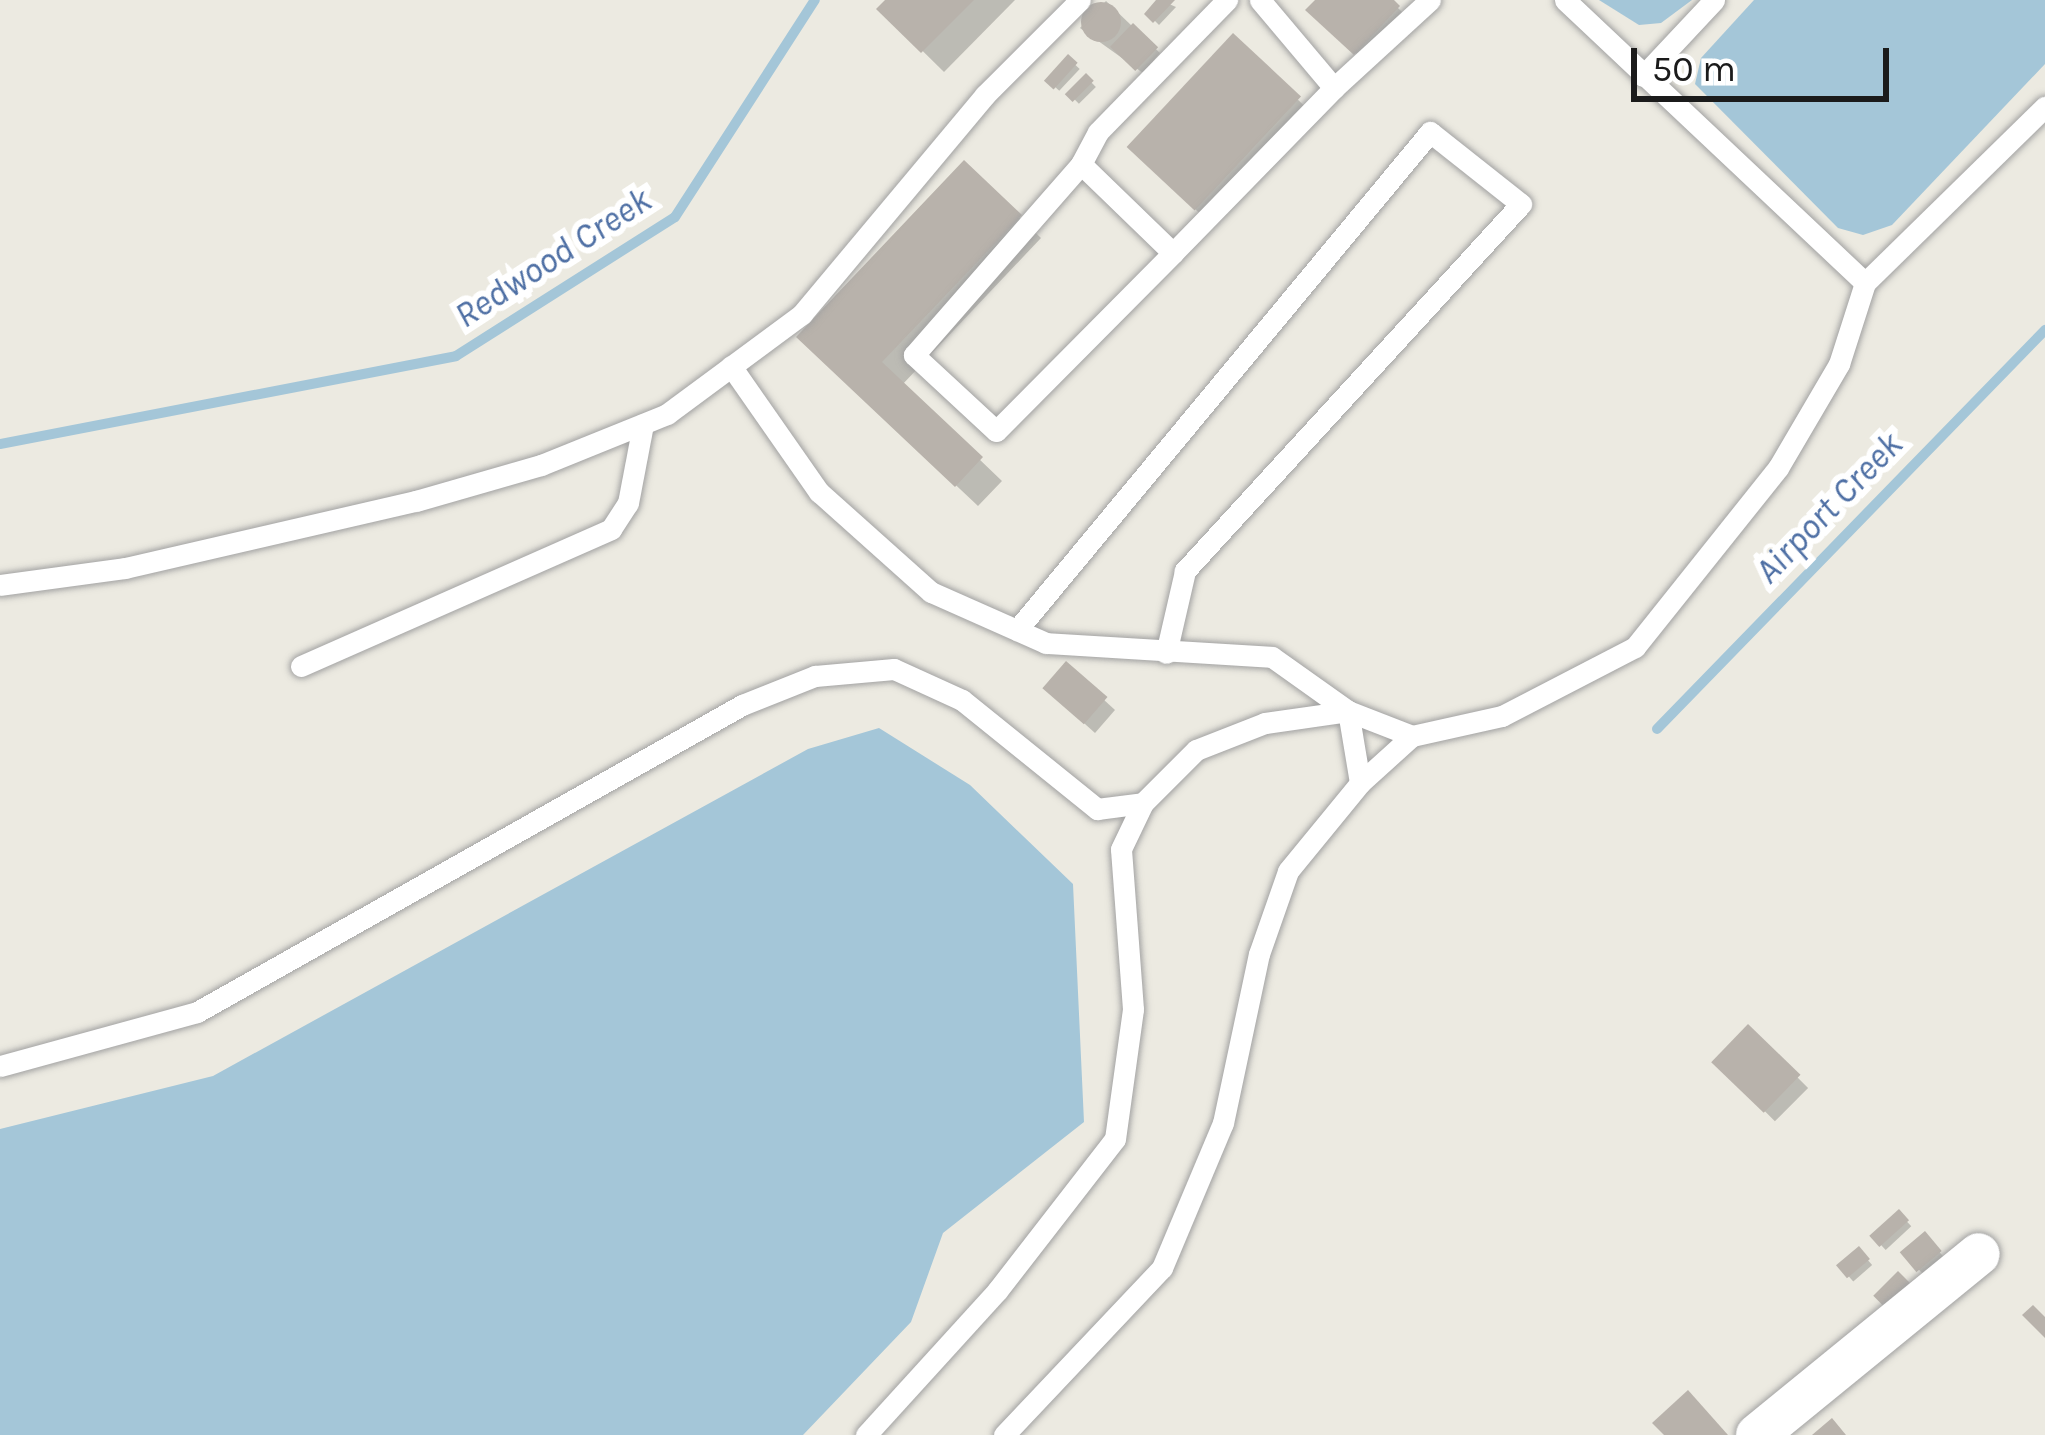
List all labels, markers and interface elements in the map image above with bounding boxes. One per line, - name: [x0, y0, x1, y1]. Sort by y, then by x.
- scale bar: [1637, 24, 1895, 98]
- text: 50 m: [1652, 48, 1736, 90]
- water label: Redwood Creek: [447, 178, 659, 338]
- water label: Airport Creek: [1746, 423, 1912, 593]

